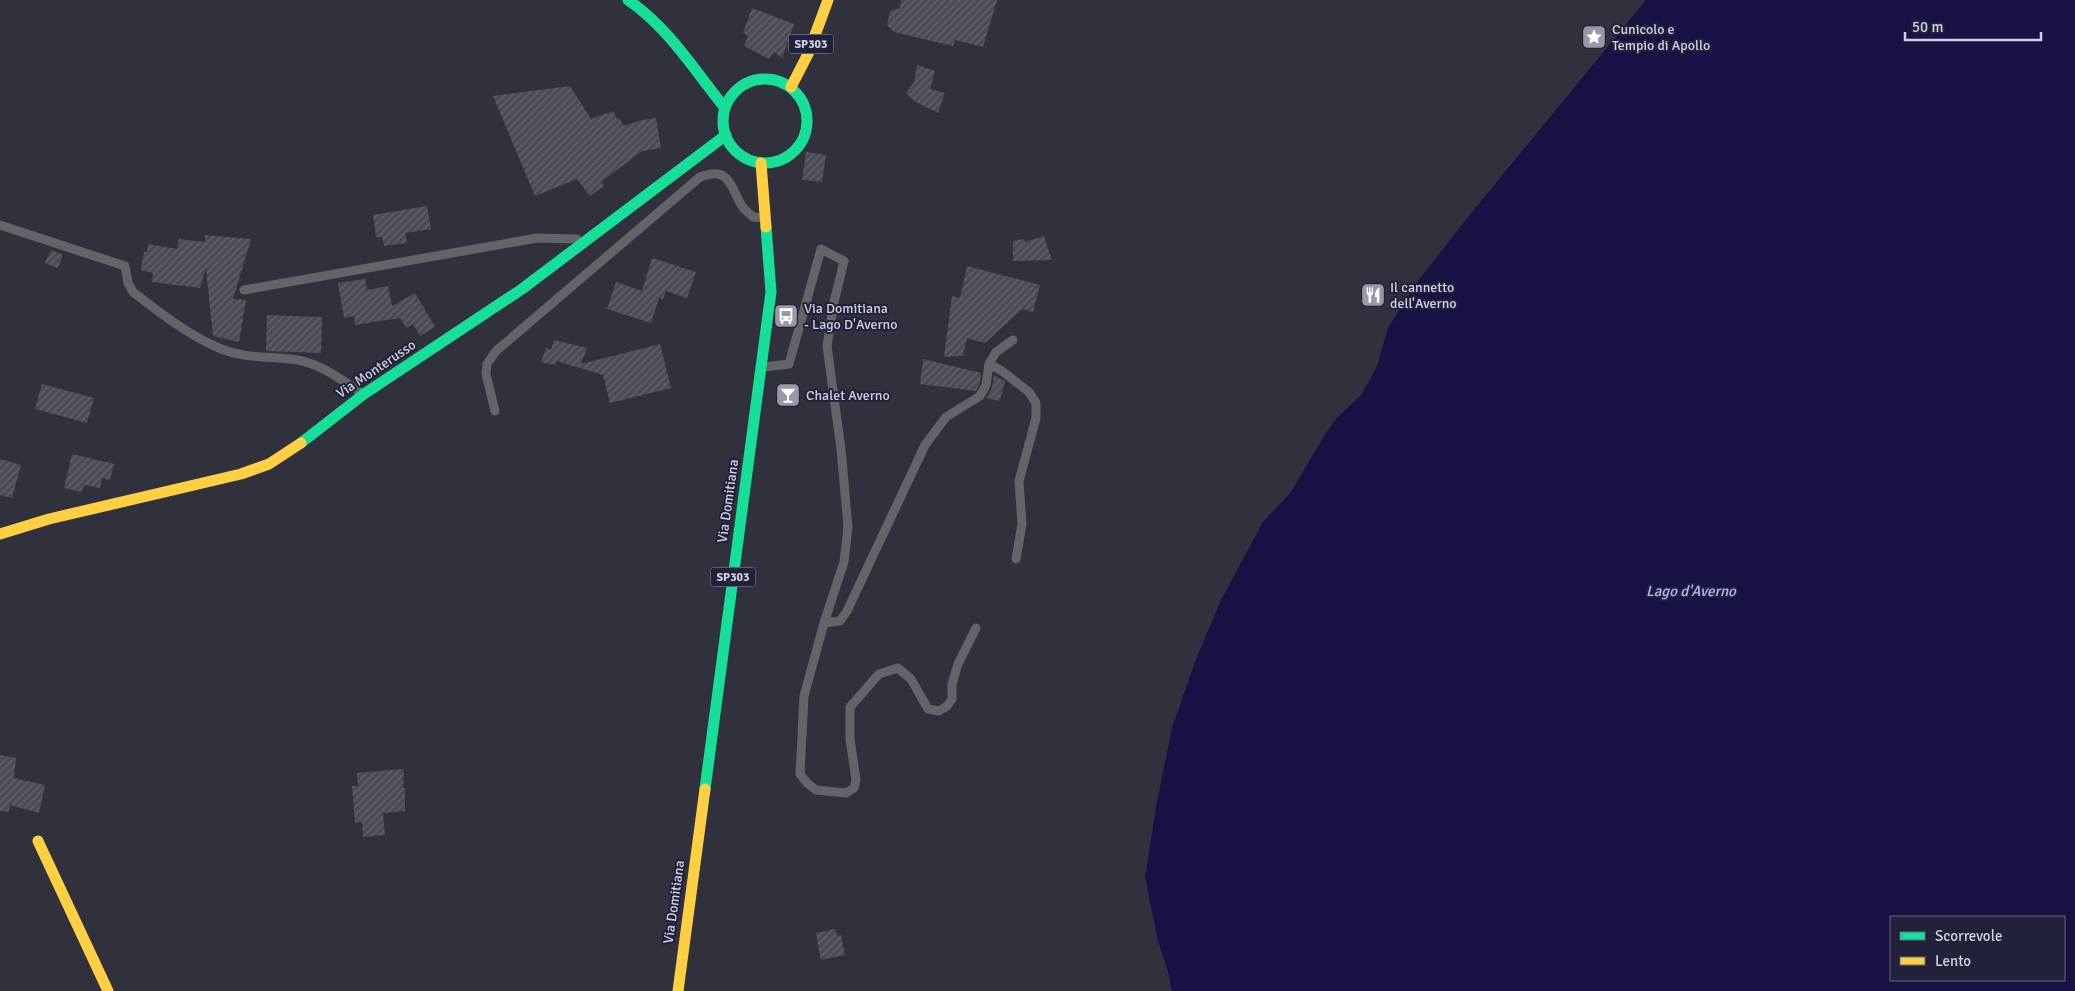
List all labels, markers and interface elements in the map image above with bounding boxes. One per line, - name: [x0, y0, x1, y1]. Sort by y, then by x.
- scale bar: [1905, 10, 2041, 42]
- text: 50 m: [1912, 18, 1943, 36]
- place label: Cunicolo e Tempio di Apollo: [1612, 21, 1710, 54]
- place icon: Cunicolo e Tempio di Apollo: [1581, 24, 1607, 50]
- road number: SP303: [788, 34, 834, 54]
- place label: Il cannetto dell'Averno: [1390, 279, 1457, 312]
- restaurant icon: Il cannetto dell'Averno: [1360, 282, 1386, 308]
- place label: Via Domitiana - Lago D'Averno: [804, 300, 898, 333]
- bus stop icon: Via Domitiana - Lago D'Averno: [773, 303, 799, 329]
- street label: Via Monterusso: [333, 336, 419, 402]
- bar icon: Chalet Averno: [775, 382, 801, 408]
- place label: Chalet Averno: [806, 387, 890, 404]
- street label: Via Domitiana: [714, 458, 742, 544]
- road number: SP303: [710, 568, 756, 586]
- water label: Lago d'Averno: [1646, 582, 1737, 600]
- street label: Via Domitiana: [660, 859, 688, 945]
- legend: [1890, 916, 2065, 981]
- text: Scorrevole: [1935, 927, 2002, 945]
- text: Lento: [1935, 952, 1971, 970]

